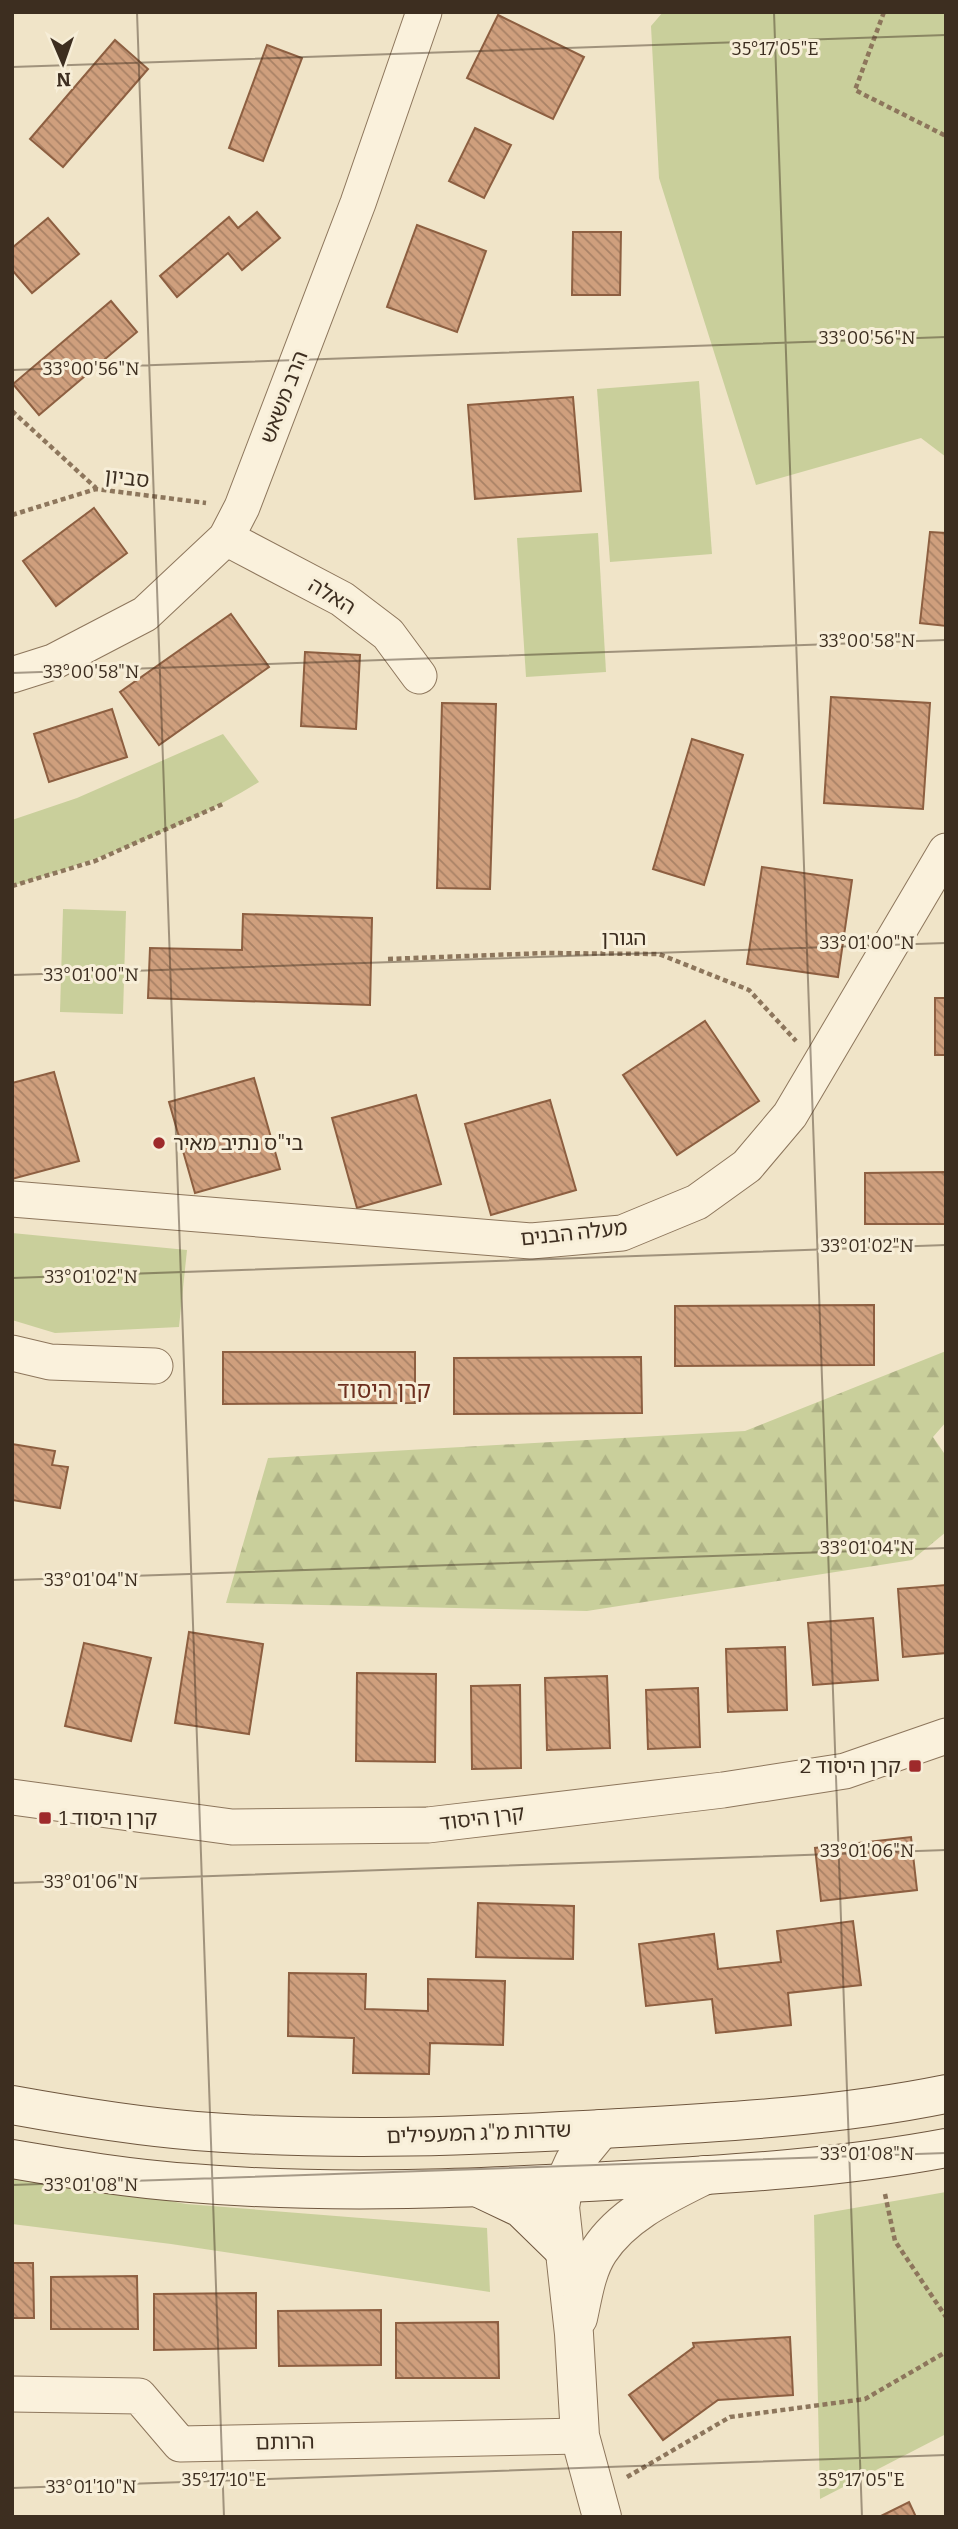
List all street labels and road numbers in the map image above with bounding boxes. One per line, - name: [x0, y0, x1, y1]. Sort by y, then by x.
- street label: הרב משאש: [254, 347, 314, 447]
- street label: סביון: [103, 463, 151, 493]
- street label: האלה: [304, 572, 360, 620]
- street label: הגורן: [602, 925, 647, 951]
- street label: מעלה הבנים: [519, 1214, 629, 1252]
- street label: קרן היסוד: [438, 1800, 526, 1836]
- street label: שדרות מ"ג המעפילים: [386, 2117, 572, 2149]
- street label: הרותם: [255, 2428, 315, 2456]

